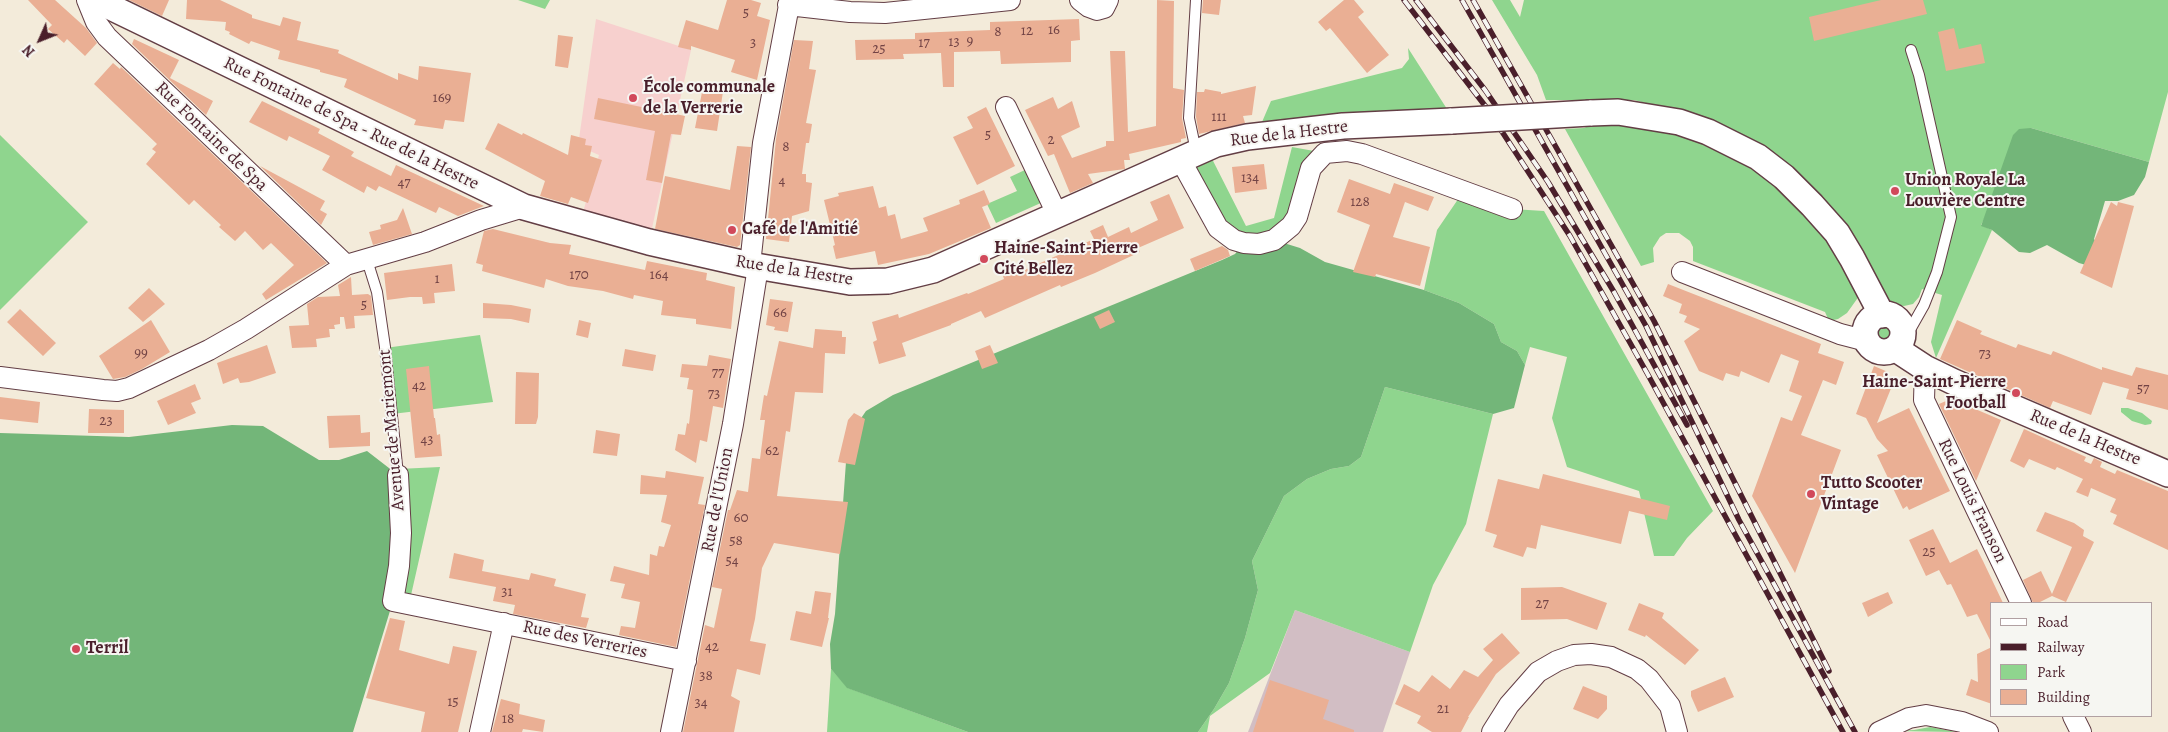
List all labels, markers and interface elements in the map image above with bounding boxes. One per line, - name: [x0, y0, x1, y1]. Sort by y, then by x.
- house number: 5: [743, 4, 749, 22]
- north arrow: [15, 15, 65, 65]
- house number: 16: [1048, 21, 1060, 39]
- house number: 12: [1021, 22, 1033, 40]
- house number: 8: [994, 23, 1002, 41]
- house number: 9: [967, 32, 973, 50]
- house number: 13: [948, 33, 960, 51]
- house number: 3: [750, 34, 756, 52]
- house number: 17: [918, 34, 930, 52]
- house number: 25: [872, 40, 886, 58]
- text: N: [18, 41, 39, 61]
- street label: Rue Fontaine de Spa - Rue de la Hestre: [220, 53, 482, 195]
- place label: École communale de la Verrerie: [643, 77, 775, 120]
- street label: Rue Fontaine de Spa: [150, 78, 272, 196]
- house number: 169: [433, 89, 451, 107]
- marker: École communale de la Verrerie: [627, 92, 639, 104]
- house number: 111: [1211, 108, 1227, 126]
- street label: Rue de la Hestre: [1229, 116, 1349, 152]
- house number: 5: [985, 126, 991, 144]
- house number: 2: [1047, 131, 1055, 149]
- house number: 8: [782, 138, 790, 156]
- house number: 134: [1241, 169, 1259, 187]
- place label: Union Royale La Louvière Centre: [1905, 170, 2026, 212]
- house number: 4: [779, 172, 785, 190]
- house number: 47: [397, 174, 411, 192]
- marker: Union Royale La Louvière Centre: [1889, 185, 1901, 197]
- house number: 128: [1350, 193, 1370, 211]
- place label: Café de l'Amitié: [742, 219, 858, 241]
- marker: Café de l'Amitié: [726, 224, 738, 236]
- place label: Haine-Saint-Pierre Cité Bellez: [994, 238, 1138, 280]
- street label: Rue de la Hestre: [734, 251, 854, 291]
- marker: Haine-Saint-Pierre Cité Bellez: [978, 253, 990, 265]
- house number: 170: [569, 266, 589, 284]
- house number: 164: [650, 266, 668, 284]
- house number: 1: [434, 270, 440, 288]
- house number: 5: [361, 296, 367, 314]
- house number: 66: [773, 304, 787, 322]
- house number: 99: [134, 344, 148, 362]
- house number: 73: [1979, 345, 1991, 363]
- street label: Avenue de Mariemont: [374, 349, 410, 511]
- house number: 77: [712, 364, 724, 382]
- place label: Haine-Saint-Pierre Football: [1862, 372, 2006, 414]
- house number: 42: [412, 377, 426, 395]
- house number: 57: [2137, 380, 2149, 398]
- house number: 73: [708, 385, 720, 403]
- marker: Haine-Saint-Pierre Football: [2010, 387, 2022, 399]
- street label: Rue de la Hestre: [2026, 405, 2144, 471]
- house number: 23: [99, 412, 113, 430]
- house number: 43: [420, 431, 434, 449]
- street label: Rue Louis Franson: [1933, 435, 2011, 567]
- house number: 62: [765, 442, 779, 460]
- street label: Rue de l'Union: [697, 446, 739, 554]
- place label: Tutto Scooter Vintage: [1821, 473, 1922, 516]
- marker: Tutto Scooter Vintage: [1805, 488, 1817, 500]
- house number: 60: [734, 509, 748, 527]
- house number: 58: [729, 532, 743, 550]
- house number: 25: [1922, 543, 1936, 561]
- house number: 54: [725, 552, 739, 570]
- house number: 31: [501, 583, 513, 601]
- house number: 27: [1535, 595, 1549, 613]
- legend: [1990, 602, 2153, 717]
- text: Road: [2037, 612, 2068, 632]
- street label: Rue des Verreries: [521, 616, 649, 664]
- text: Railway: [2037, 637, 2084, 657]
- place label: Terril: [86, 638, 128, 660]
- house number: 42: [705, 638, 719, 656]
- marker: Terril: [70, 643, 82, 655]
- text: Park: [2037, 662, 2065, 682]
- house number: 38: [699, 667, 713, 685]
- text: Building: [2037, 687, 2090, 707]
- house number: 15: [447, 693, 459, 711]
- house number: 34: [694, 694, 708, 712]
- house number: 21: [1437, 700, 1449, 718]
- house number: 18: [502, 710, 514, 728]

